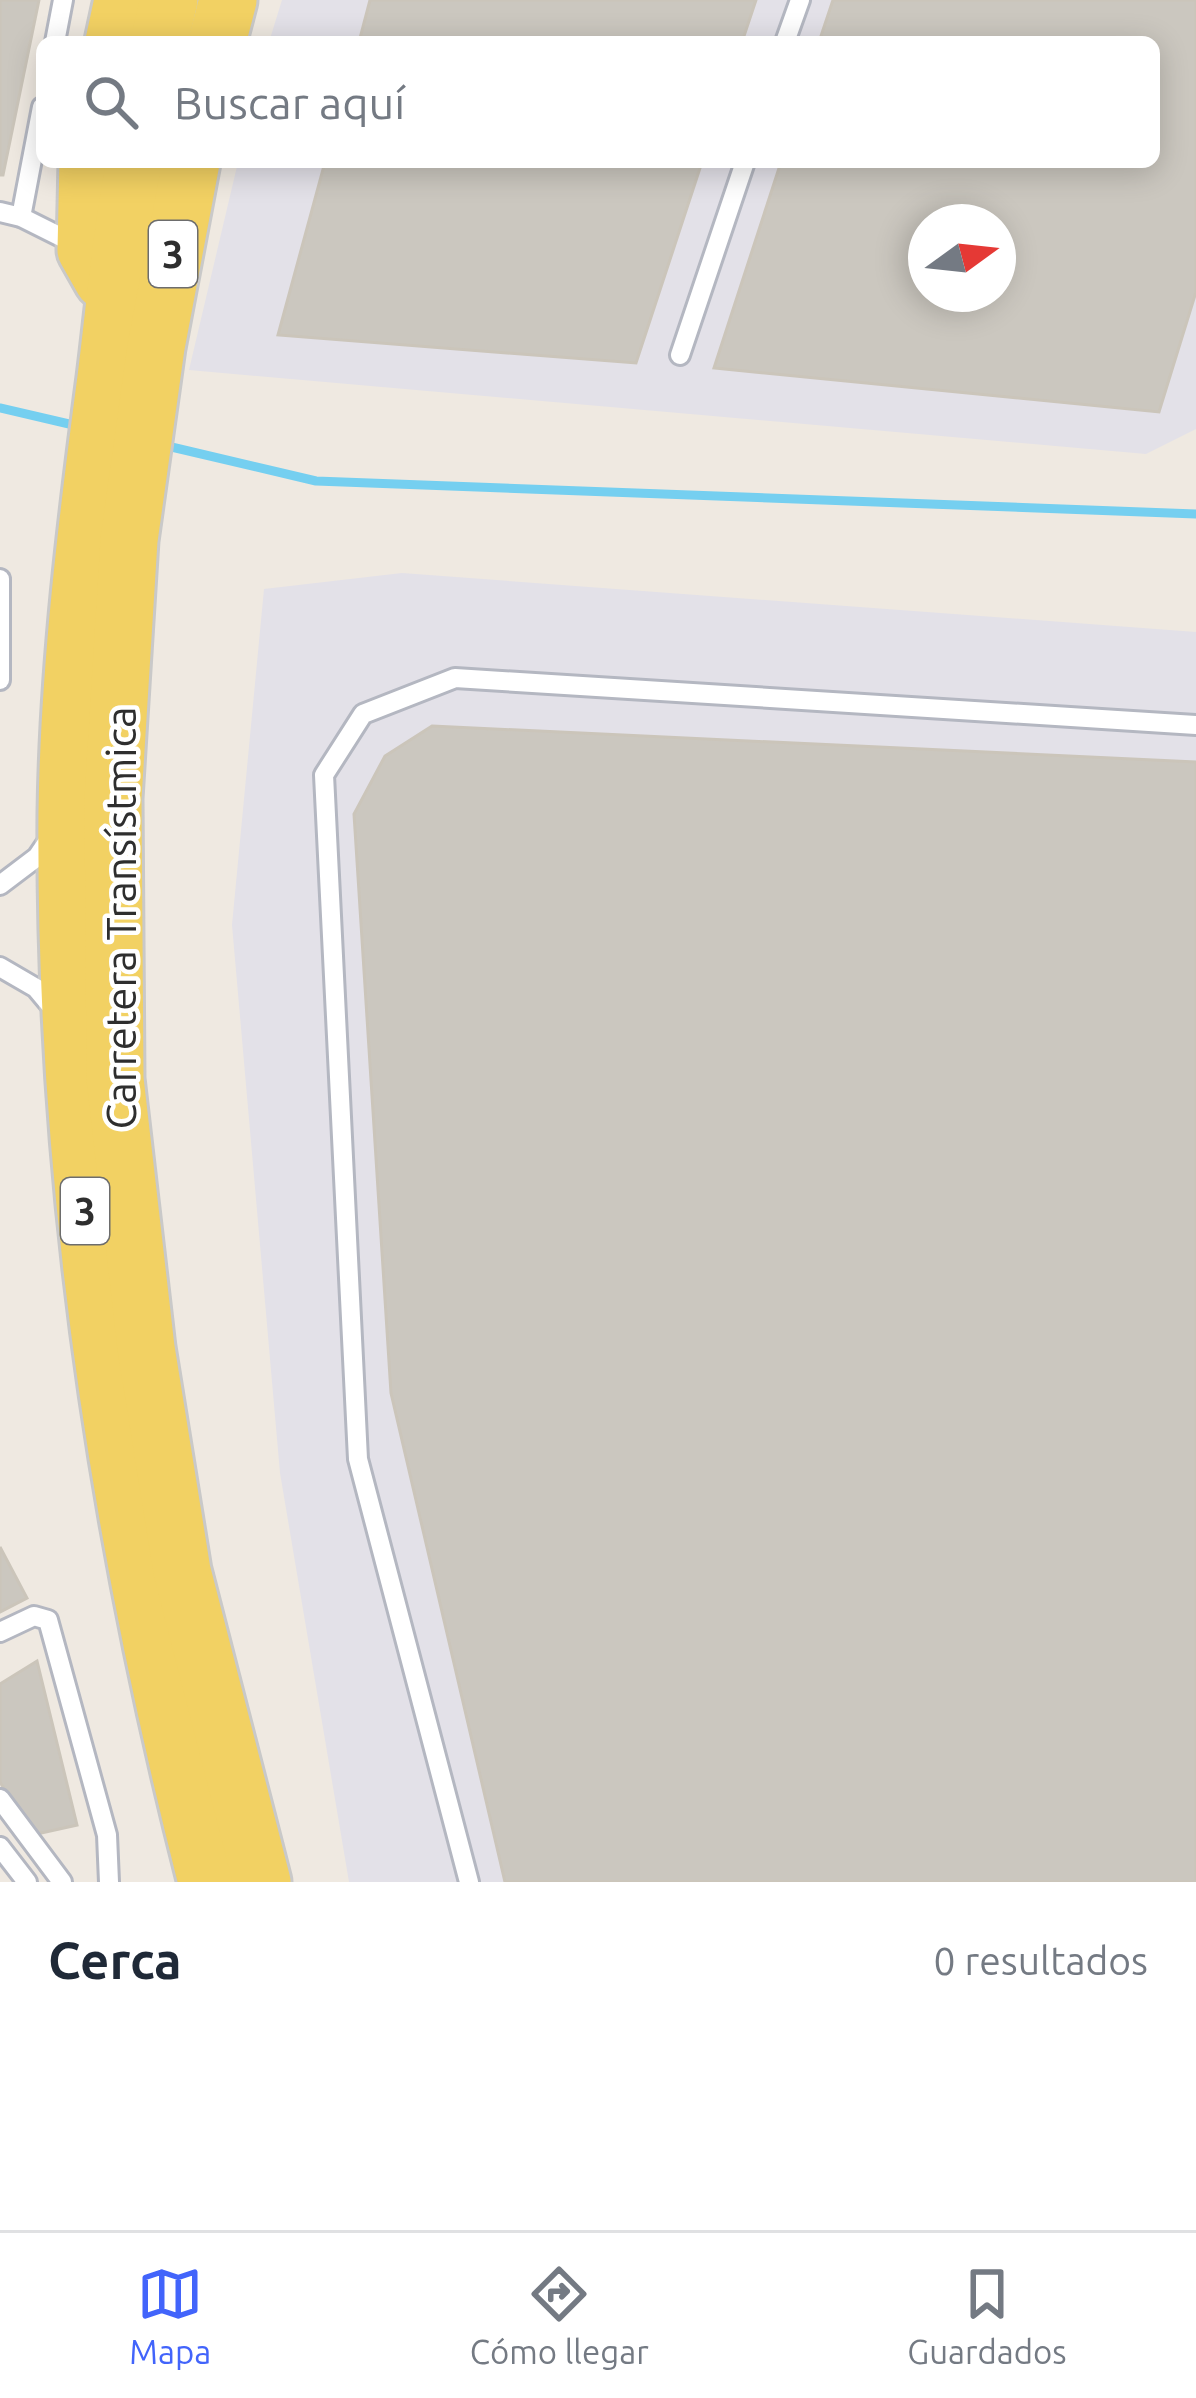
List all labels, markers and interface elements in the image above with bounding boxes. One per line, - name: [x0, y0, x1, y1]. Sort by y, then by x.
- search box: [36, 36, 1160, 168]
- icon: search: [78, 69, 144, 135]
- text: Buscar aquí: [174, 77, 405, 128]
- north arrow: [908, 204, 1016, 312]
- road number: 3: [149, 221, 197, 287]
- street label: Carretera Transístmica: [97, 706, 144, 1130]
- road number: 3: [61, 1178, 109, 1244]
- text: Cerca: [48, 1931, 182, 1989]
- text: 0 resultados: [934, 1939, 1148, 1982]
- tab: Mapa: [129, 2261, 211, 2370]
- tab: Cómo llegar: [470, 2261, 649, 2370]
- tab: Guardados: [907, 2261, 1067, 2370]

